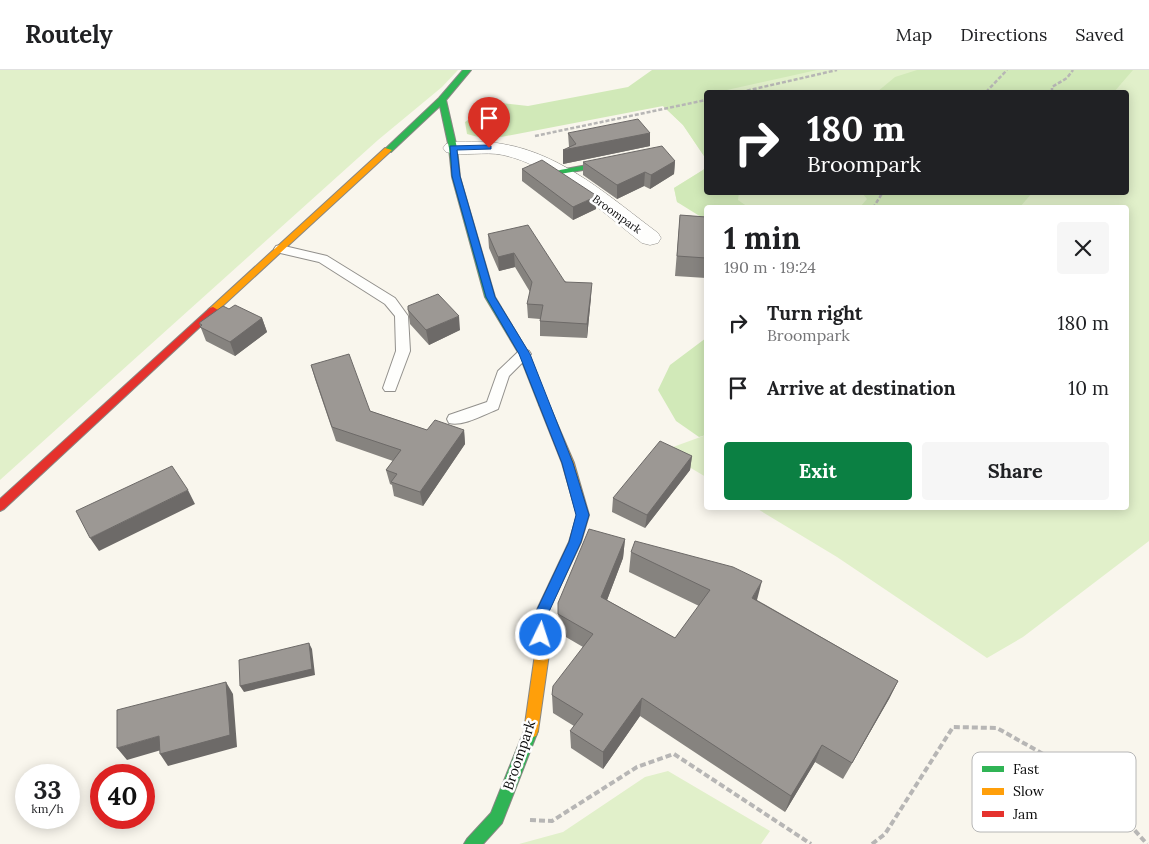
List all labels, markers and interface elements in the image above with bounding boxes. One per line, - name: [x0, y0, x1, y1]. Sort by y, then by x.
- text: Routely: [25, 19, 113, 50]
- text: Map: [896, 23, 932, 46]
- text: Directions: [960, 23, 1047, 46]
- text: Saved: [1075, 23, 1124, 46]
- pin: [468, 97, 510, 148]
- icon: arrive: [475, 104, 503, 132]
- text: 180 m: [807, 106, 905, 151]
- icon: right: [724, 110, 789, 175]
- text: Broompark: [807, 150, 921, 178]
- street label: Broompark: [590, 192, 644, 236]
- text: 1 min: [724, 219, 801, 257]
- button: close: [1057, 222, 1109, 274]
- text: 190 m · 19:24: [724, 257, 816, 277]
- text: Turn right: [767, 301, 863, 325]
- icon: right: [724, 309, 752, 337]
- text: 180 m: [1058, 311, 1109, 335]
- text: Broompark: [767, 325, 850, 345]
- icon: arrive: [724, 374, 752, 402]
- text: Arrive at destination: [767, 376, 956, 400]
- text: 10 m: [1068, 376, 1109, 400]
- button: Exit: [724, 442, 912, 500]
- button: Share: [922, 442, 1109, 500]
- position arrow: [514, 608, 566, 660]
- street label: Broompark: [499, 717, 539, 792]
- legend: [972, 752, 1136, 832]
- text: Fast: [1013, 760, 1040, 778]
- speed limit sign: 40: [90, 764, 155, 829]
- text: 33: [33, 774, 62, 806]
- text: Slow: [1013, 782, 1045, 800]
- text: km/h: [31, 801, 64, 816]
- text: Jam: [1012, 805, 1038, 823]

